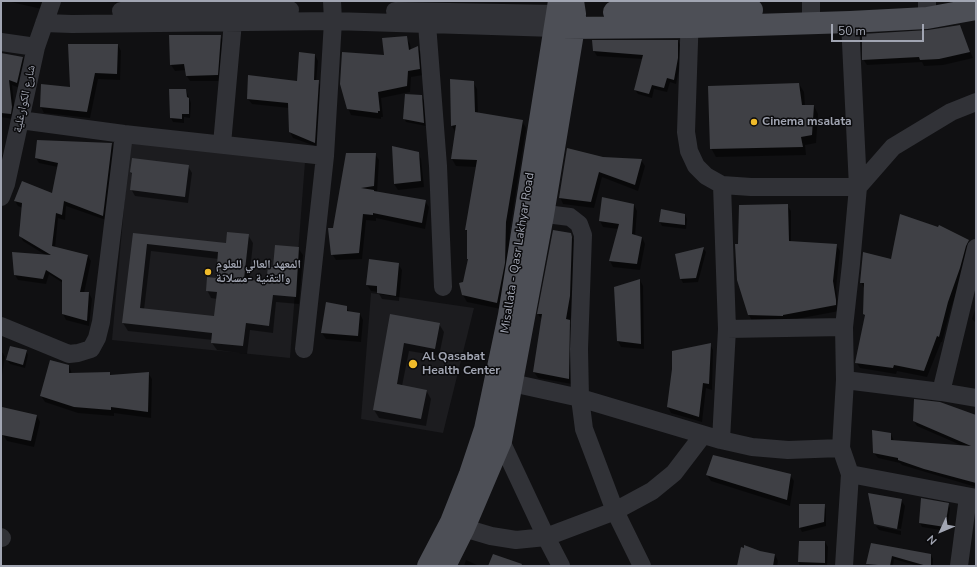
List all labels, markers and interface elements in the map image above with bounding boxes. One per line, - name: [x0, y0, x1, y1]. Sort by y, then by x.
- scale bar: [833, 16, 926, 42]
- text: 50 m: [838, 23, 866, 39]
- street label: شارع الكوارغلية: [11, 64, 39, 134]
- place label: Cinema msalata: [762, 115, 852, 129]
- marker: Cinema msalata: [749, 117, 759, 127]
- street label: Misallata - Qasr Lakhyar Road: [498, 172, 538, 334]
- place label: المعهد العالي للعلوم والتقنية -مسلاتة: [216, 258, 301, 286]
- marker: المعهد العالي للعلوم والتقنية -مسلاتة: [203, 267, 213, 277]
- place label: Al Qasabat Health Center: [422, 350, 500, 378]
- marker: Al Qasabat Health Center: [407, 358, 419, 370]
- north arrow: [921, 511, 961, 551]
- text: N: [924, 532, 940, 548]

